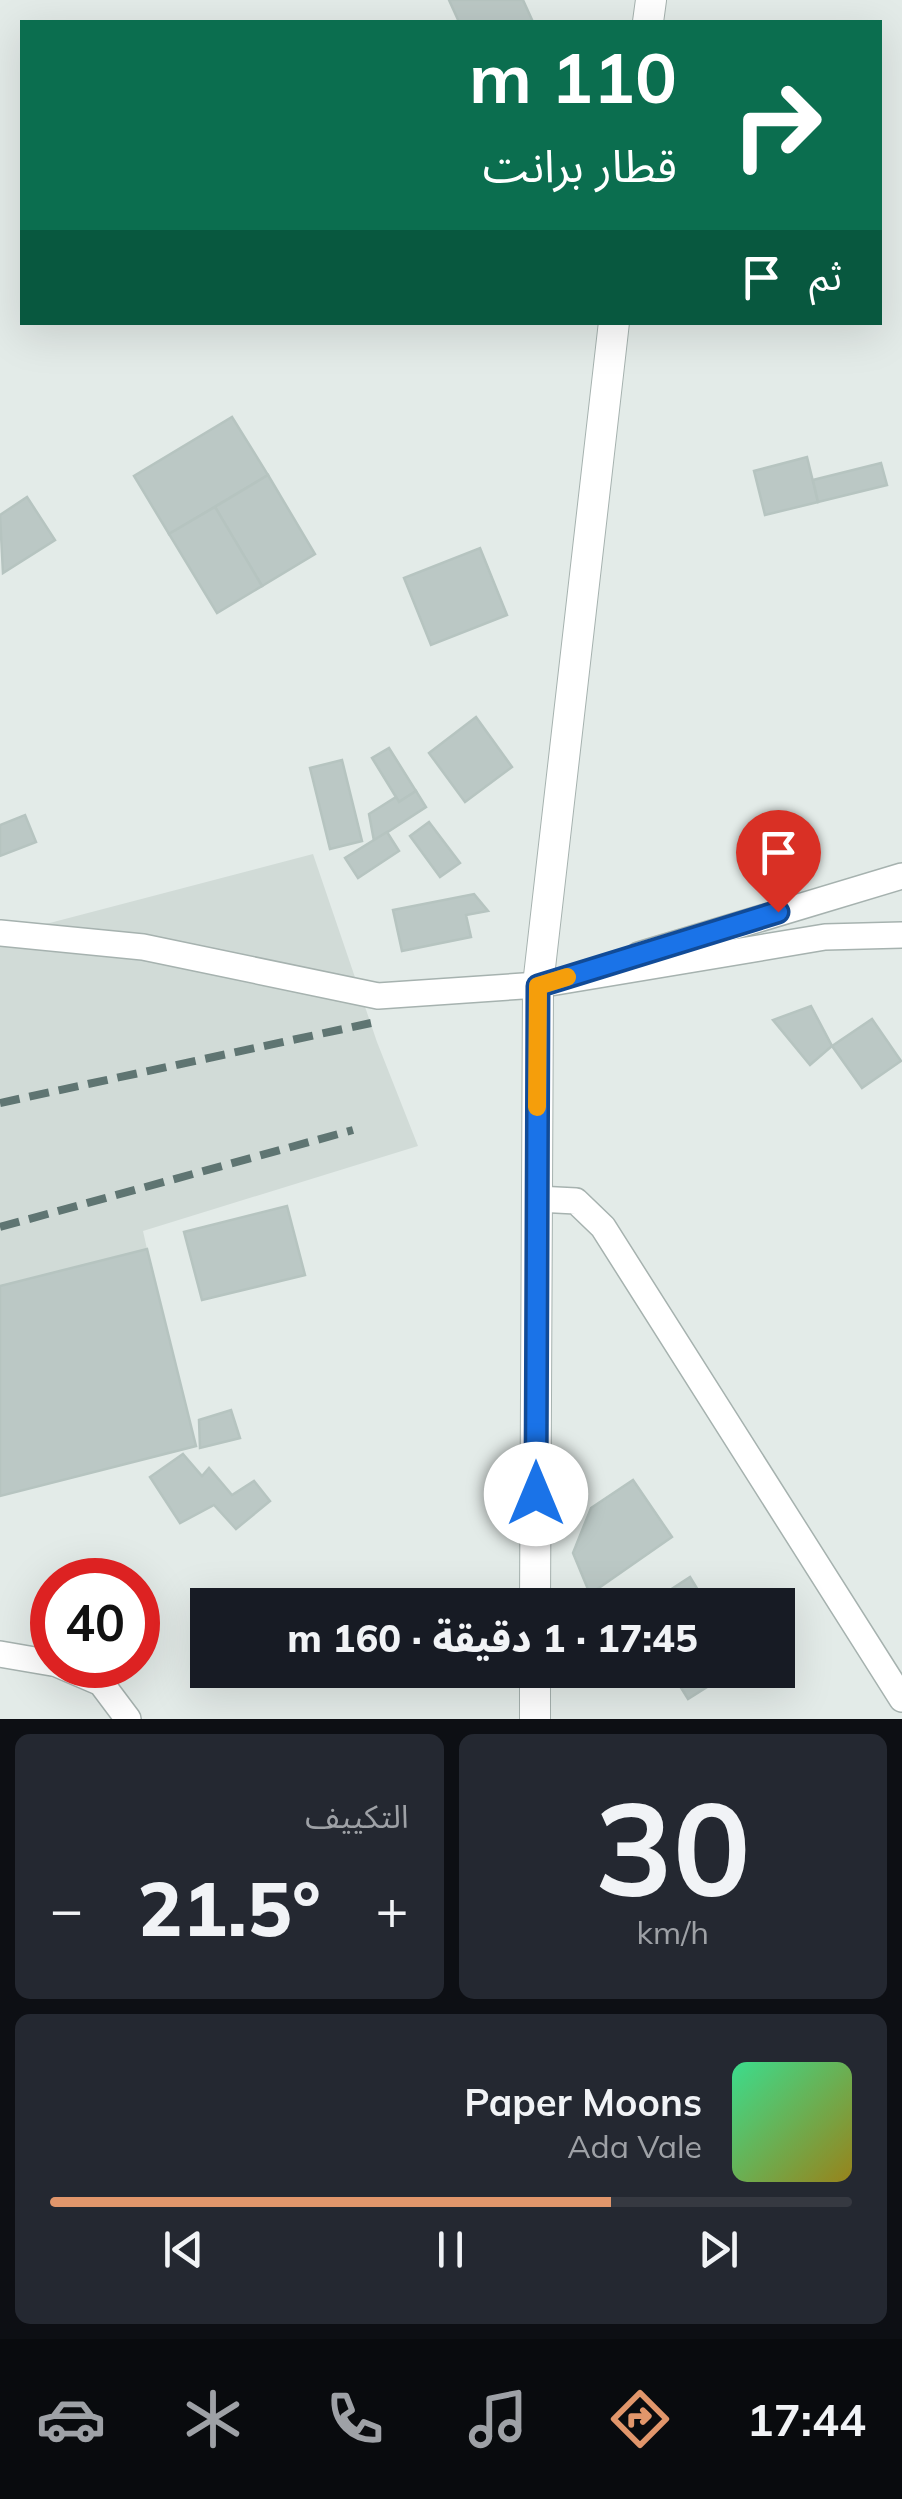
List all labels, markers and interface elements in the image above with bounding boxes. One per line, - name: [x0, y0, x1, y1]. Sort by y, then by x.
- text: 110 m: [469, 33, 677, 121]
- icon: right: [712, 60, 842, 190]
- text: قطار برانت: [483, 137, 677, 193]
- icon: arrive: [734, 250, 789, 305]
- text: ثم: [809, 252, 842, 300]
- pin: [736, 810, 821, 913]
- icon: arrive: [751, 825, 806, 880]
- position arrow: [484, 1442, 588, 1546]
- speed limit sign: 40: [30, 1558, 160, 1688]
- text: 17:45 · 1 دقيقة · 160 m: [287, 1614, 698, 1662]
- text: 30: [595, 1765, 751, 1929]
- text: التكييف: [305, 1796, 409, 1836]
- text: 21.5°: [138, 1861, 321, 1955]
- text: −: [50, 1874, 83, 1943]
- text: +: [375, 1874, 409, 1943]
- text: km/h: [637, 1912, 709, 1952]
- text: Paper Moons: [464, 2078, 702, 2126]
- text: Ada Vale: [567, 2126, 702, 2166]
- icon: previous: [156, 2222, 211, 2277]
- icon: pause: [423, 2222, 478, 2277]
- icon: next: [691, 2222, 746, 2277]
- icon: car: [36, 2384, 106, 2454]
- icon: climate: [178, 2384, 248, 2454]
- icon: phone: [320, 2384, 390, 2454]
- icon: music: [463, 2384, 533, 2454]
- icon: directions: [605, 2384, 675, 2454]
- text: 17:44: [747, 2391, 866, 2447]

